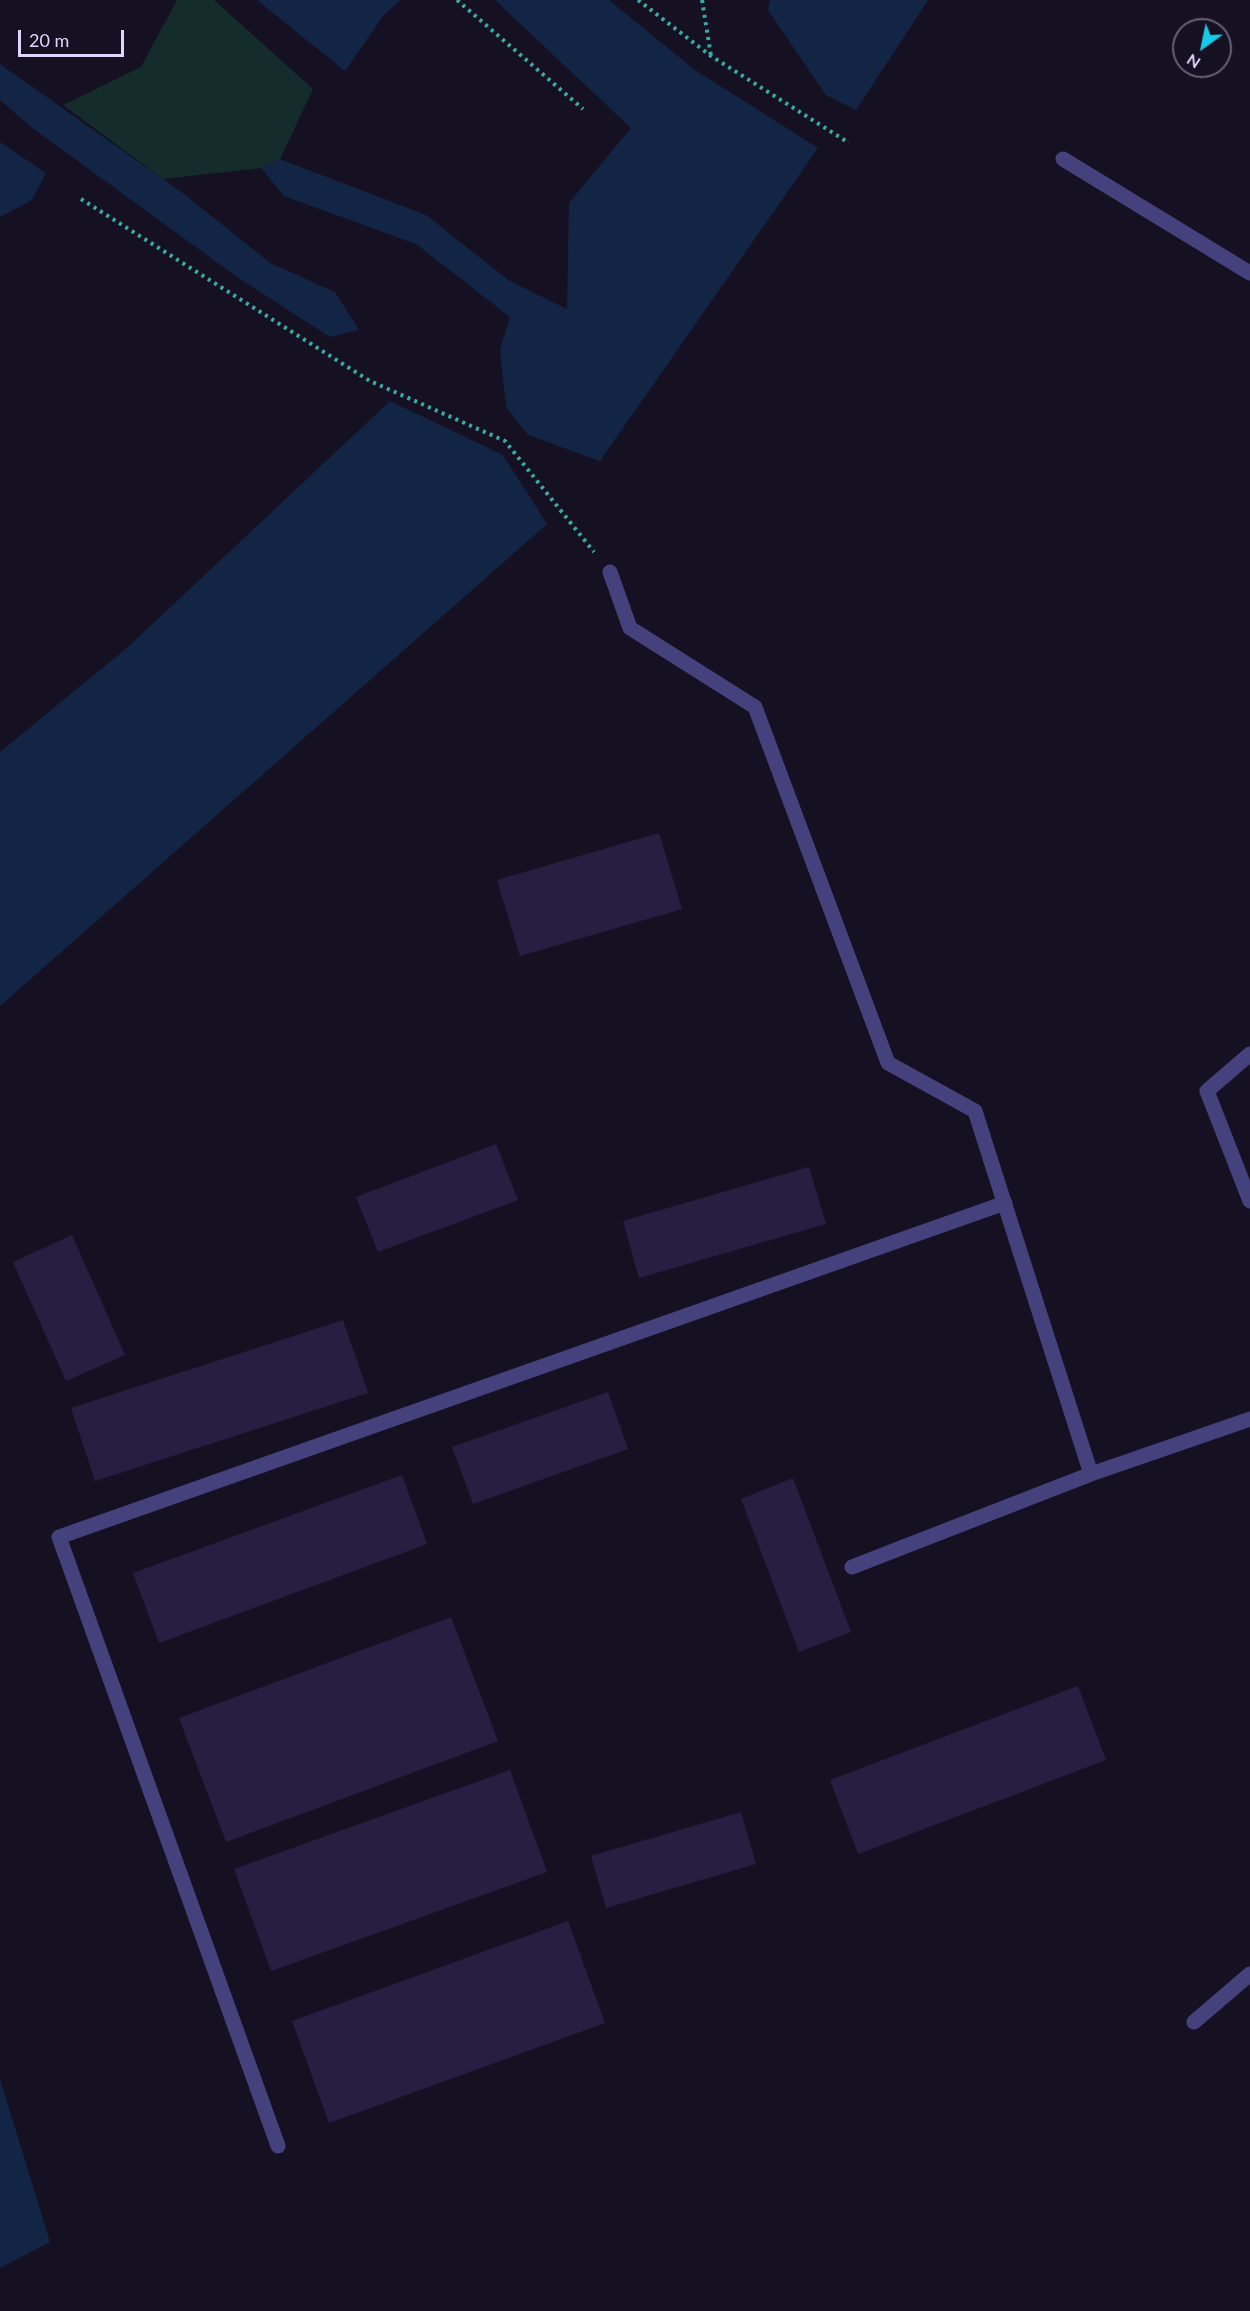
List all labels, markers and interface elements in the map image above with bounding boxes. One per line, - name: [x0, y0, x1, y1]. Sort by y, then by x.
- scale bar: [21, 18, 128, 56]
- north arrow: [1172, 18, 1232, 78]
- text: 20 m: [29, 29, 69, 51]
- text: N: [1183, 51, 1203, 73]

